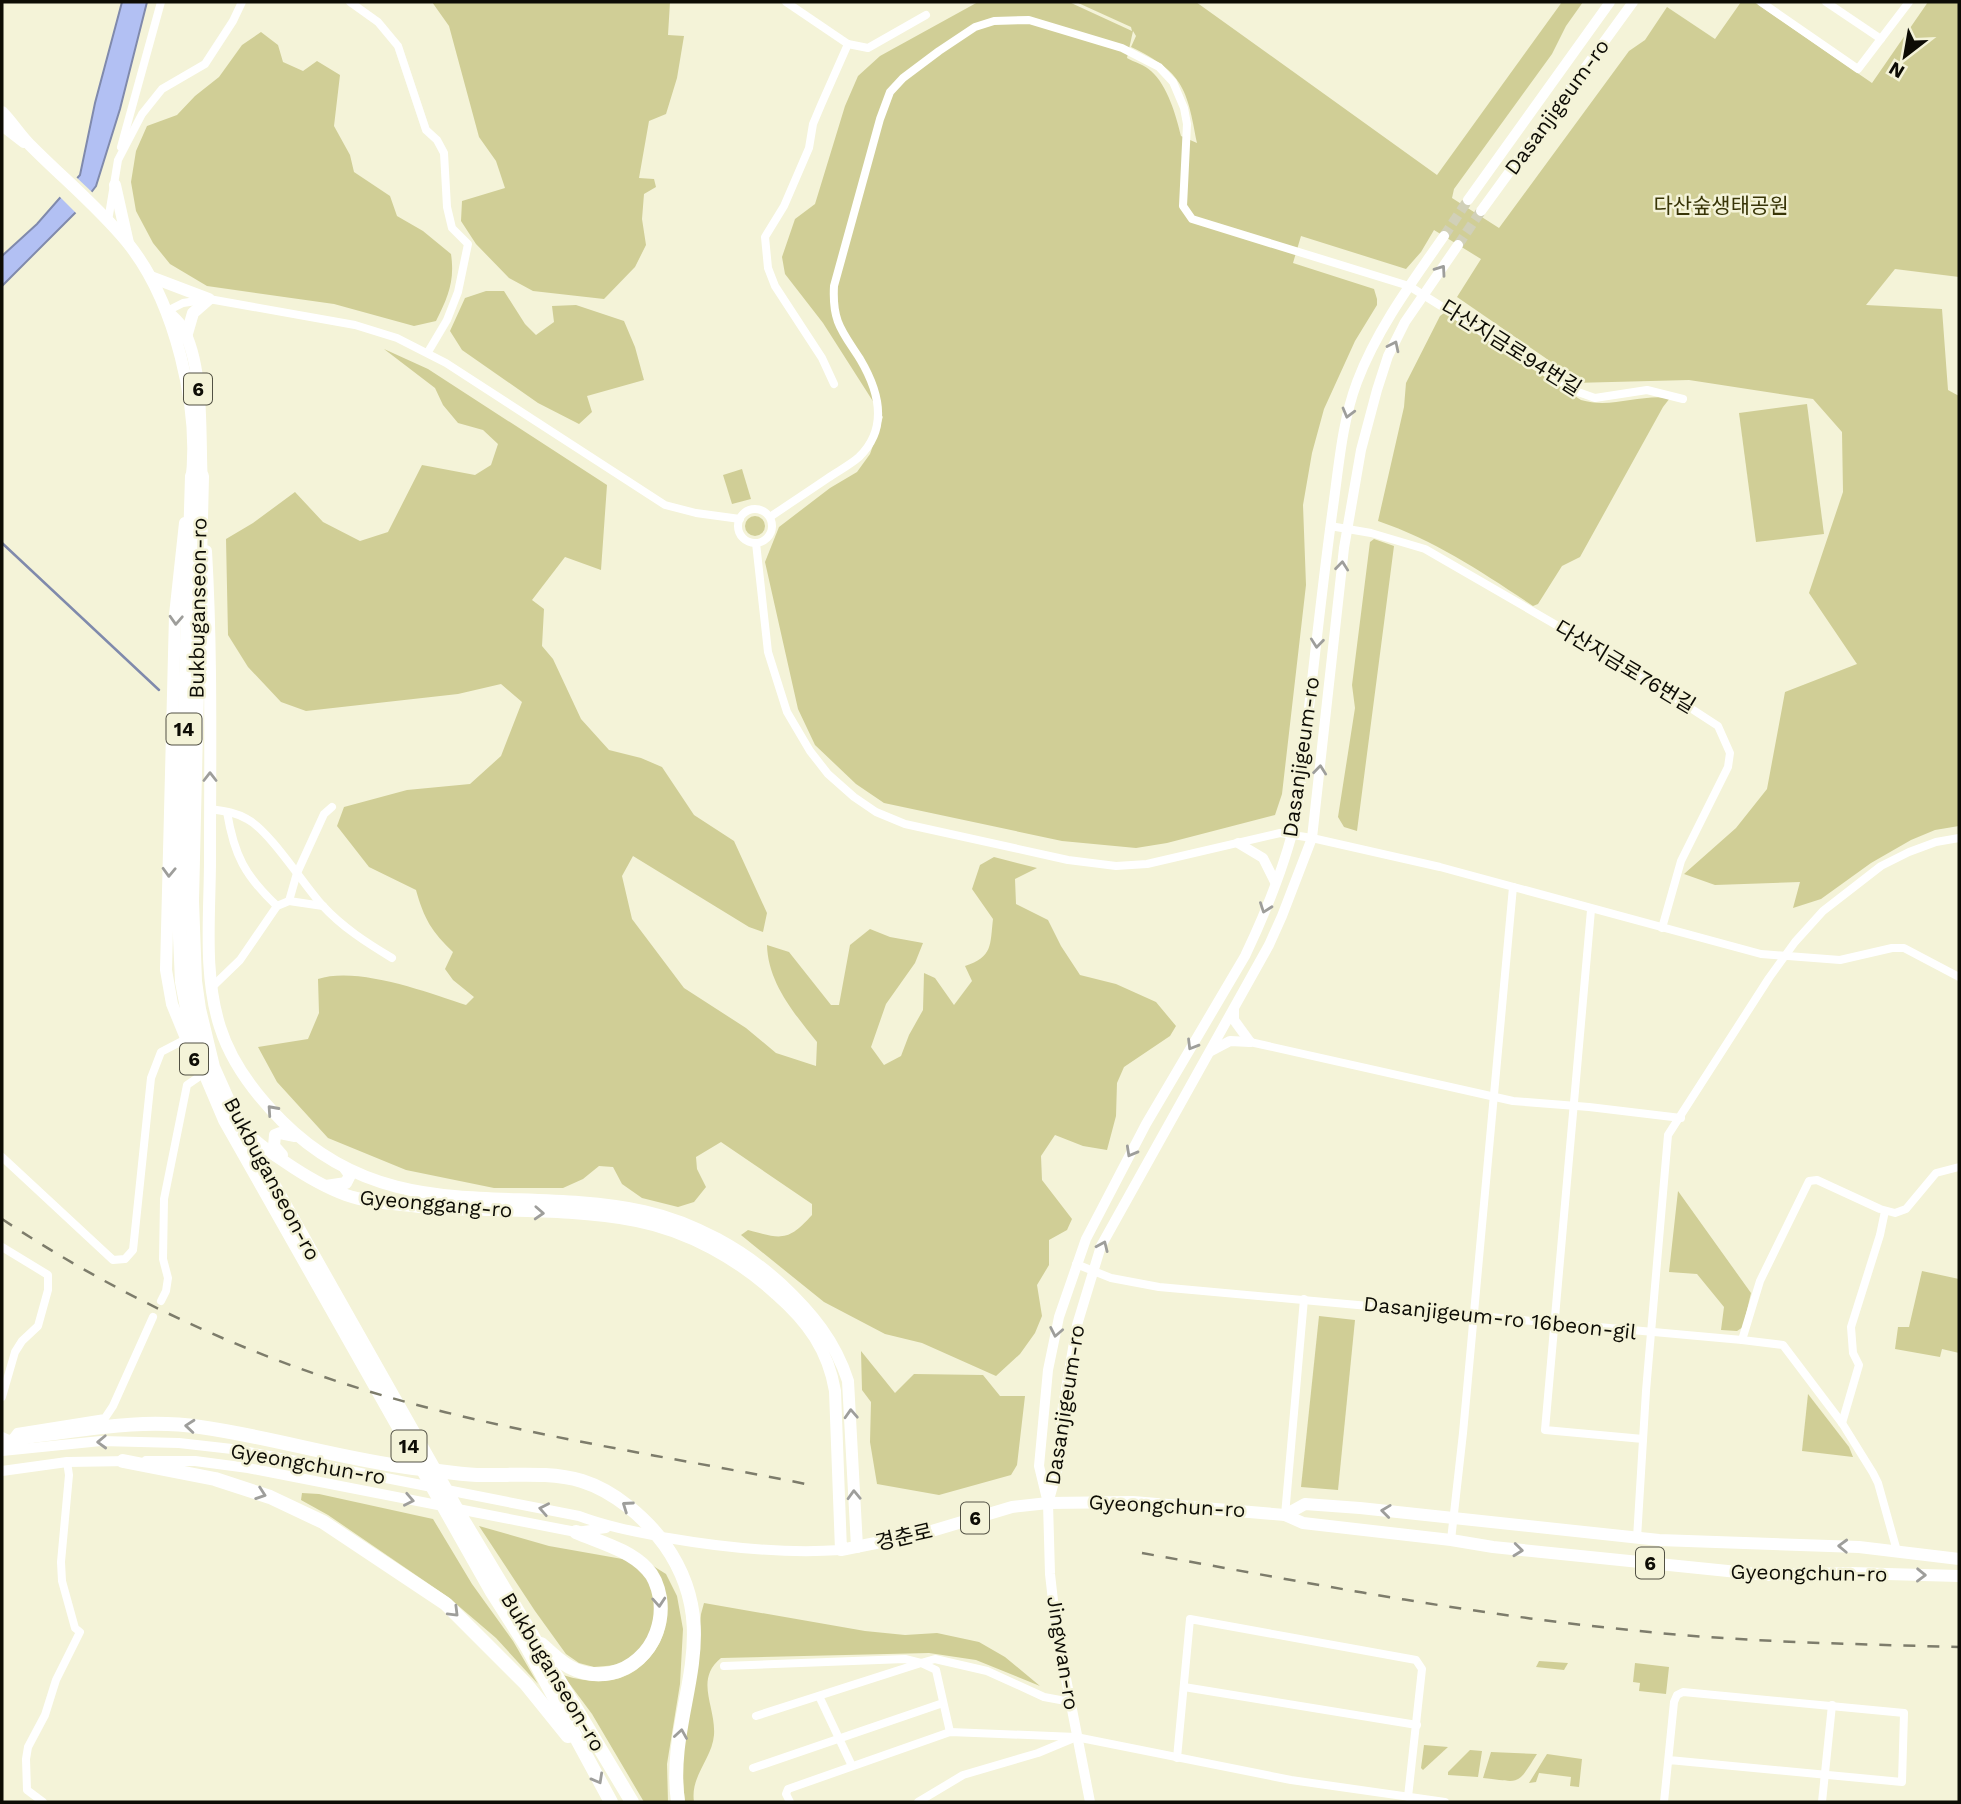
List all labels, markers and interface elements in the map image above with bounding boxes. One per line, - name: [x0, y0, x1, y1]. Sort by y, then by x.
- north arrow: [1870, 21, 1940, 91]
- street label: Dasanjigeum-ro: [1499, 34, 1614, 180]
- text: N: [1885, 57, 1908, 84]
- park label: 다산숲생태공원: [1653, 193, 1789, 218]
- one-way arrow: [1432, 265, 1445, 278]
- street label: 다산지금로94번길: [1436, 294, 1586, 401]
- one-way arrow: [1385, 341, 1399, 353]
- road number: 6: [184, 374, 212, 404]
- one-way arrow: [1342, 407, 1356, 419]
- street label: Bukbuganseon-ro: [183, 517, 212, 699]
- one-way arrow: [1334, 560, 1349, 571]
- one-way arrow: [168, 615, 183, 626]
- street label: 다산지금로76번길: [1551, 615, 1700, 718]
- one-way arrow: [1309, 637, 1324, 649]
- street label: Dasanjigeum-ro: [1277, 675, 1324, 839]
- road number: 14: [166, 714, 202, 744]
- one-way arrow: [1312, 764, 1327, 775]
- one-way arrow: [203, 771, 218, 782]
- one-way arrow: [161, 866, 176, 877]
- one-way arrow: [1260, 902, 1274, 914]
- one-way arrow: [1187, 1037, 1200, 1050]
- road number: 6: [180, 1044, 208, 1074]
- street label: Bukbuganseon-ro: [219, 1093, 326, 1265]
- one-way arrow: [268, 1105, 280, 1118]
- one-way arrow: [1125, 1144, 1139, 1157]
- street label: Gyeonggang-ro: [358, 1184, 514, 1223]
- one-way arrow: [534, 1205, 545, 1220]
- one-way arrow: [1095, 1240, 1109, 1253]
- street label: Dasanjigeum-ro 16beon-gil: [1362, 1291, 1638, 1344]
- street label: Dasanjigeum-ro: [1039, 1323, 1090, 1487]
- one-way arrow: [1049, 1326, 1064, 1338]
- one-way arrow: [844, 1409, 859, 1420]
- one-way arrow: [185, 1419, 196, 1434]
- road number: 14: [392, 1430, 426, 1462]
- one-way arrow: [96, 1434, 107, 1449]
- street label: Gyeongchun-ro: [229, 1438, 388, 1489]
- one-way arrow: [254, 1486, 266, 1500]
- one-way arrow: [847, 1489, 862, 1500]
- street label: Gyeongchun-ro: [1088, 1489, 1246, 1522]
- one-way arrow: [403, 1491, 415, 1506]
- one-way arrow: [538, 1502, 550, 1517]
- one-way arrow: [622, 1502, 635, 1514]
- road number: 6: [961, 1502, 989, 1534]
- one-way arrow: [1380, 1504, 1392, 1519]
- street label: 경춘로: [873, 1518, 935, 1555]
- one-way arrow: [1837, 1539, 1848, 1554]
- one-way arrow: [1513, 1542, 1524, 1557]
- road number: 6: [1636, 1548, 1664, 1578]
- street label: Gyeongchun-ro: [1730, 1559, 1888, 1586]
- one-way arrow: [1917, 1567, 1927, 1583]
- street label: Bukbuganseon-ro: [496, 1588, 611, 1756]
- street label: Jingwan-ro: [1042, 1594, 1085, 1712]
- one-way arrow: [651, 1597, 666, 1608]
- one-way arrow: [446, 1604, 459, 1617]
- one-way arrow: [673, 1729, 688, 1740]
- one-way arrow: [590, 1772, 603, 1785]

